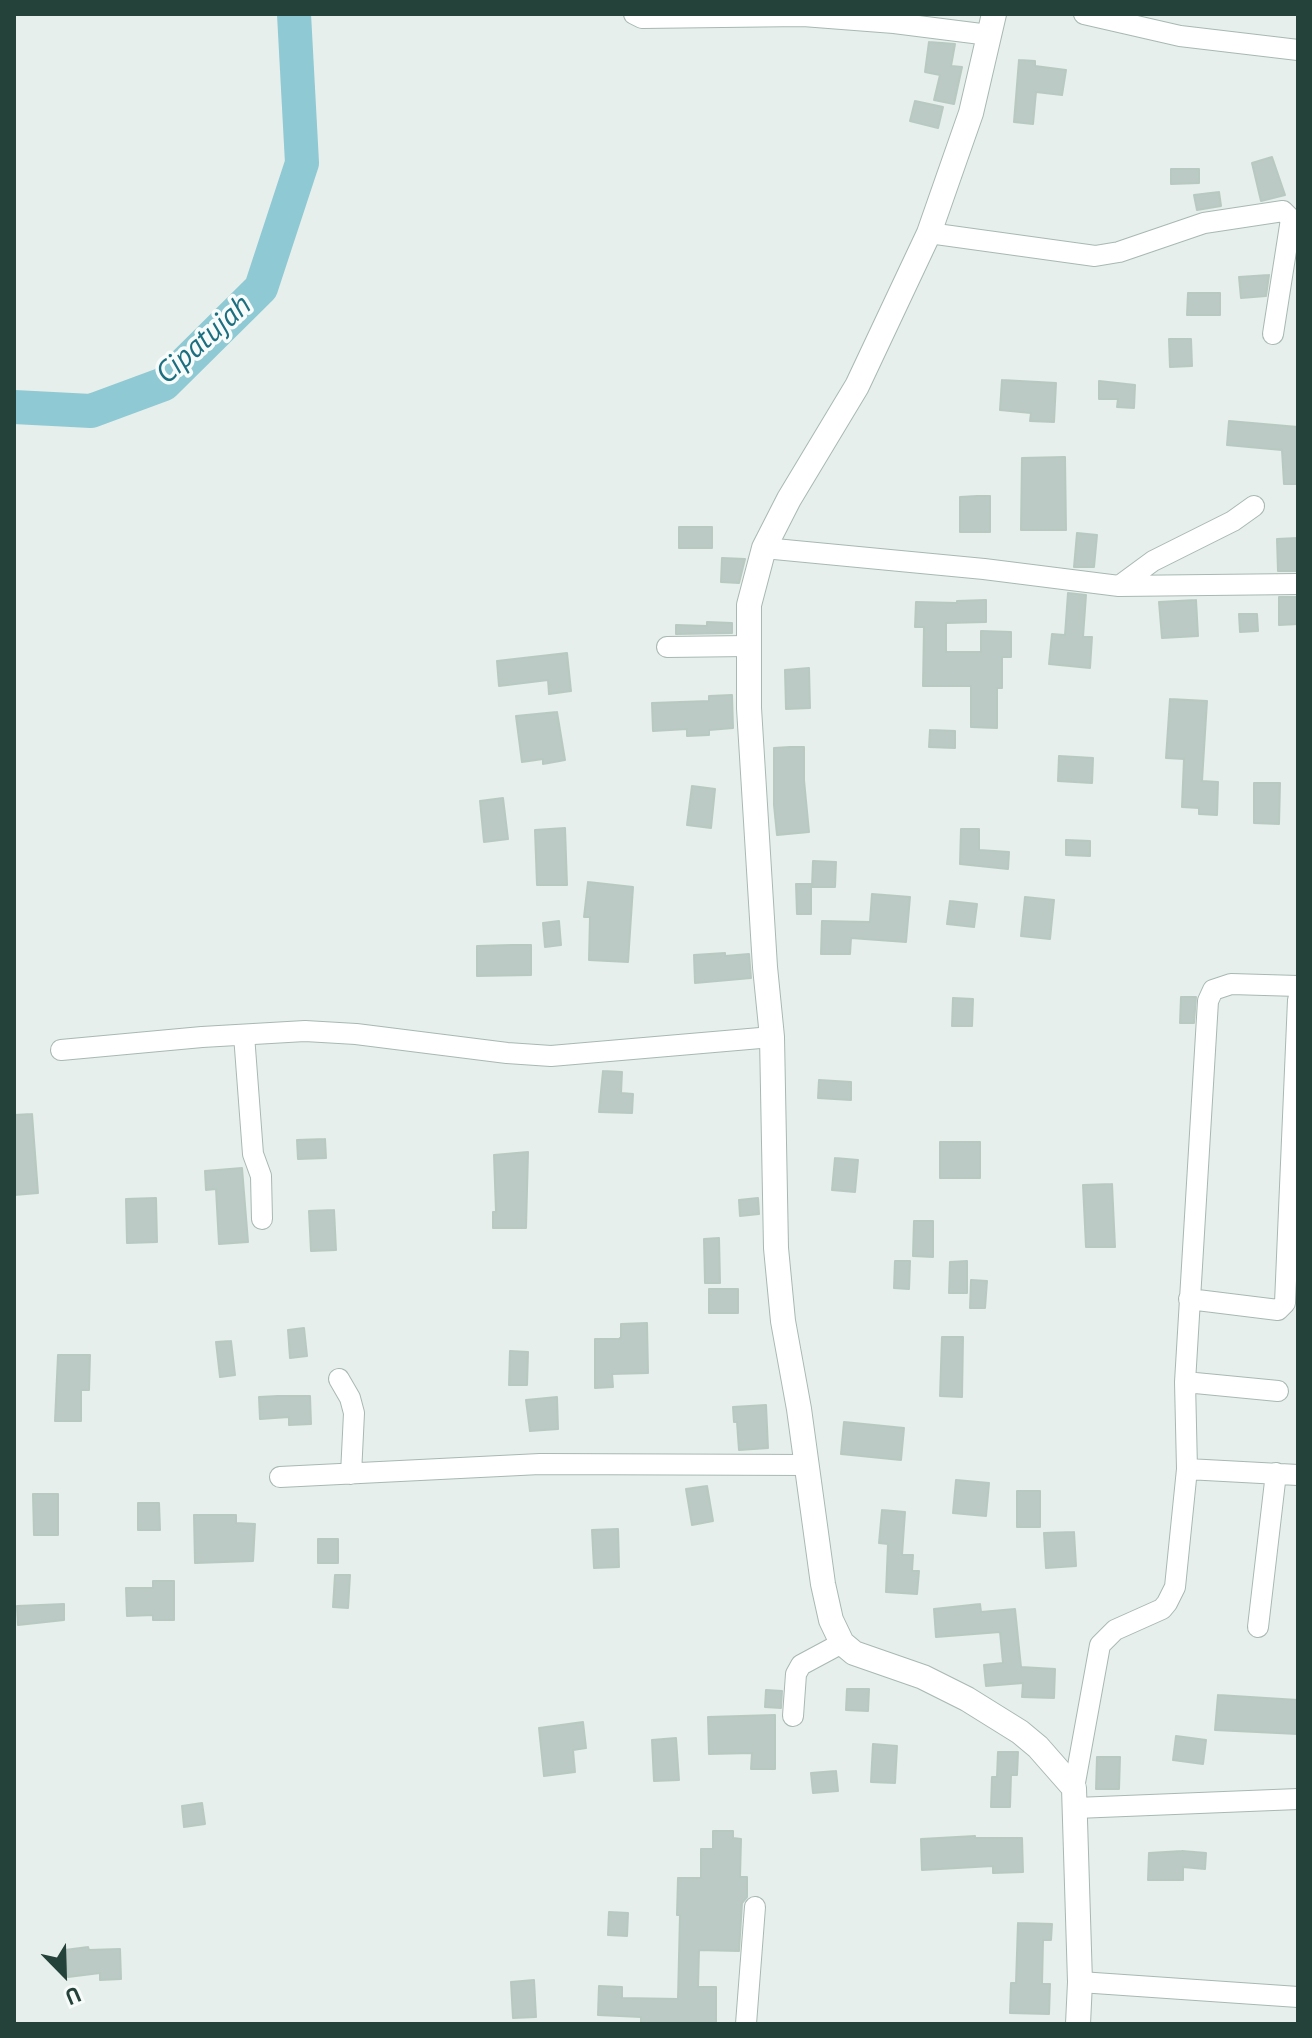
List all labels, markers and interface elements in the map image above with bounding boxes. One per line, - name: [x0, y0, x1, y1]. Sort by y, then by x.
- water label: Cipatujah: [149, 288, 259, 392]
- north arrow: [24, 1934, 104, 2014]
- text: U: [62, 1981, 85, 2012]

